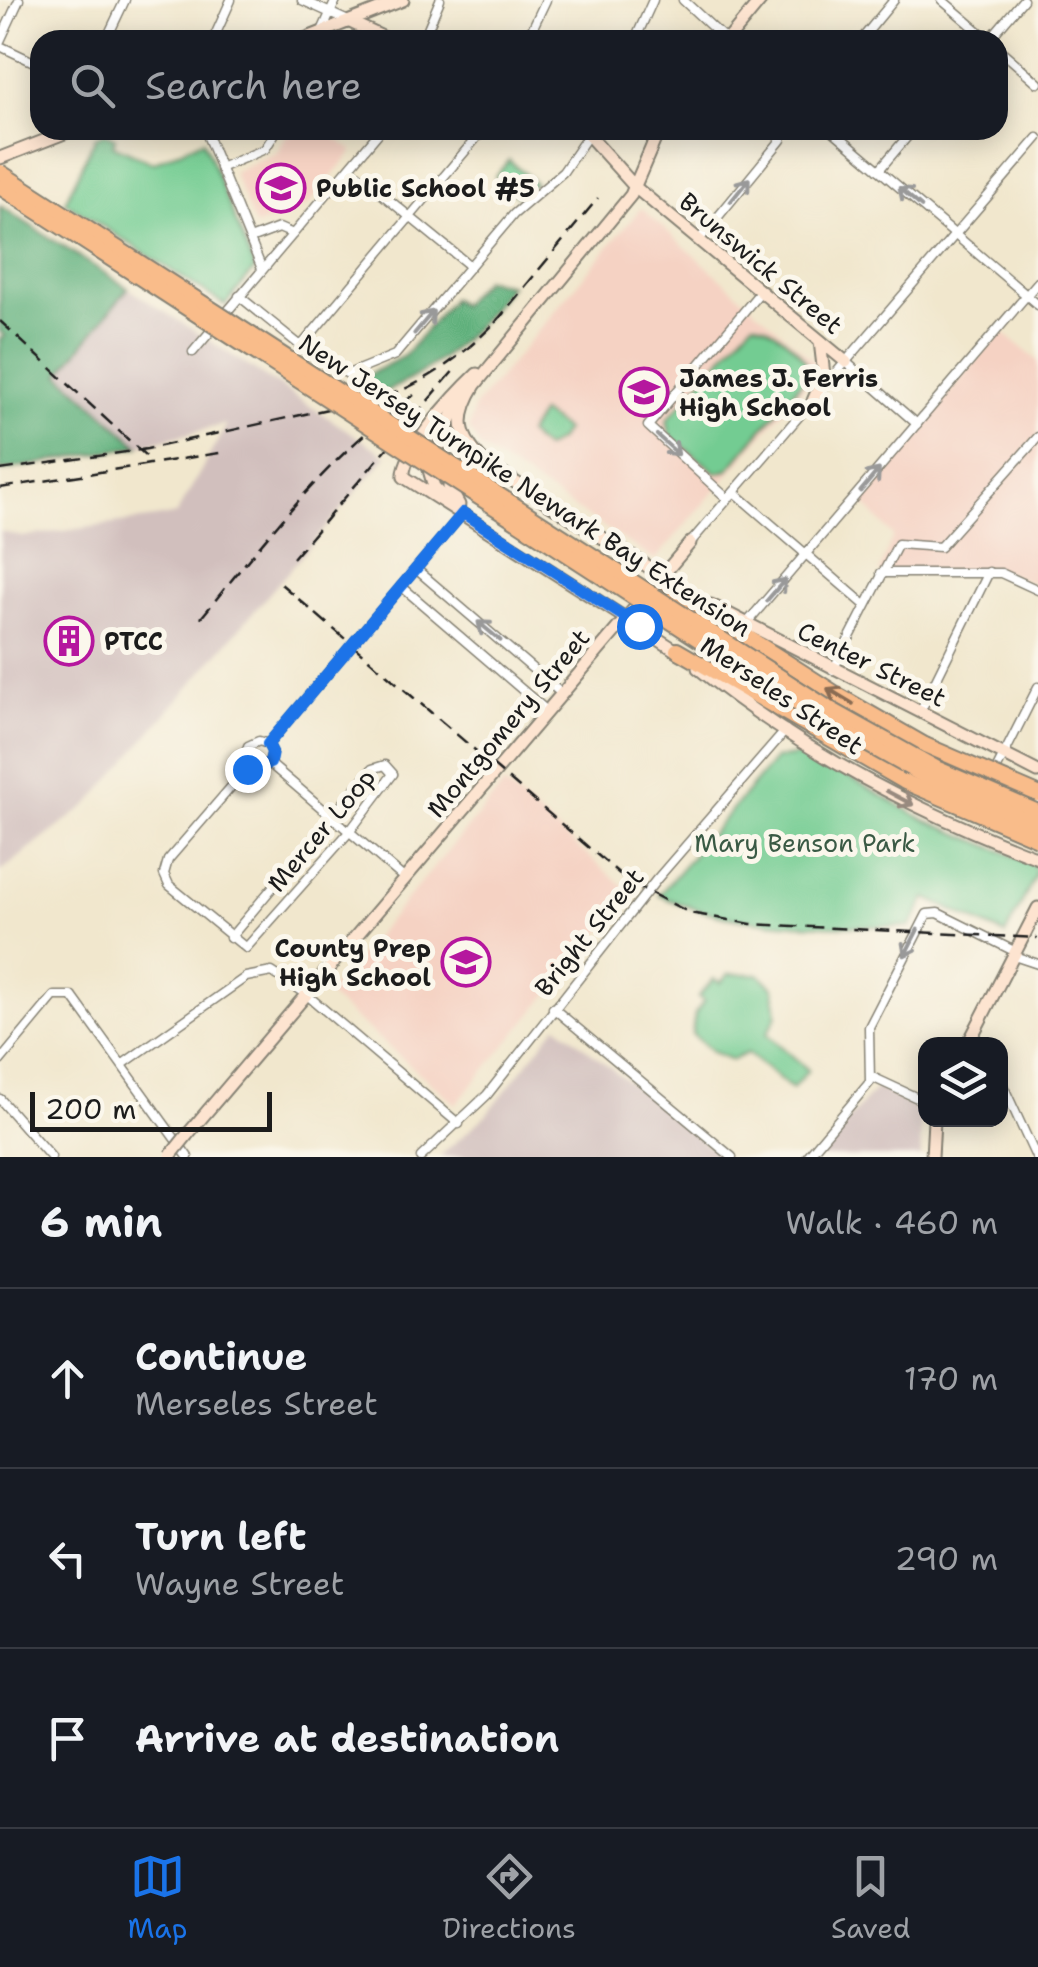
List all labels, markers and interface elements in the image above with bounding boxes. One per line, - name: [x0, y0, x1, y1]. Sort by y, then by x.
- search box: [30, 30, 1008, 140]
- icon: search: [65, 58, 120, 113]
- text: Search here: [145, 60, 362, 111]
- school or university icon: Public School #5: [255, 162, 307, 214]
- place label: Public School #5: [316, 171, 535, 205]
- one-way arrow: [729, 178, 751, 204]
- street label: Brunswick Street: [672, 184, 850, 342]
- one-way arrow: [898, 185, 923, 208]
- one-way arrow: [413, 310, 435, 336]
- street label: New Jersey Turnpike Newark Bay Extension: [292, 326, 758, 644]
- place label: James J. Ferris High School: [679, 361, 878, 424]
- school or university icon: James J. Ferris High School: [618, 366, 670, 418]
- one-way arrow: [655, 433, 680, 456]
- one-way arrow: [858, 467, 880, 493]
- one-way arrow: [764, 578, 787, 603]
- route start: [617, 604, 663, 650]
- street label: Center Street: [792, 613, 952, 715]
- building icon: PTCC: [43, 615, 95, 667]
- one-way arrow: [477, 620, 502, 643]
- street label: Montgomery Street: [419, 621, 597, 825]
- place label: PTCC: [104, 624, 163, 658]
- street label: Merseles Street: [694, 628, 870, 762]
- one-way arrow: [826, 686, 855, 706]
- route end: [225, 747, 271, 793]
- street label: Mercer Loop: [259, 761, 383, 899]
- one-way arrow: [885, 789, 914, 808]
- park label: Mary Benson Park: [694, 826, 916, 860]
- street label: Bright Street: [527, 861, 651, 1003]
- one-way arrow: [901, 928, 920, 958]
- place label: County Prep High School: [275, 931, 431, 994]
- school or university icon: County Prep High School: [440, 936, 492, 988]
- map controls: [918, 1037, 1008, 1127]
- button: layers: [918, 1037, 1008, 1127]
- scale bar: [30, 1087, 272, 1132]
- text: 200 m: [45, 1090, 136, 1128]
- text: 6 min: [40, 1194, 162, 1250]
- text: Walk · 460 m: [786, 1201, 998, 1244]
- text: Continue: [135, 1331, 307, 1382]
- icon: ahead: [40, 1351, 95, 1406]
- text: 170 m: [904, 1357, 998, 1400]
- text: Merseles Street: [135, 1382, 378, 1425]
- text: Turn left: [135, 1511, 307, 1562]
- icon: left: [40, 1531, 95, 1586]
- text: 290 m: [895, 1537, 998, 1580]
- text: Wayne Street: [135, 1562, 345, 1605]
- icon: arrive: [40, 1711, 95, 1766]
- text: Arrive at destination: [135, 1713, 559, 1764]
- tab: Map: [128, 1849, 187, 1947]
- tab: Directions: [442, 1849, 576, 1947]
- tab: Saved: [831, 1849, 910, 1947]

